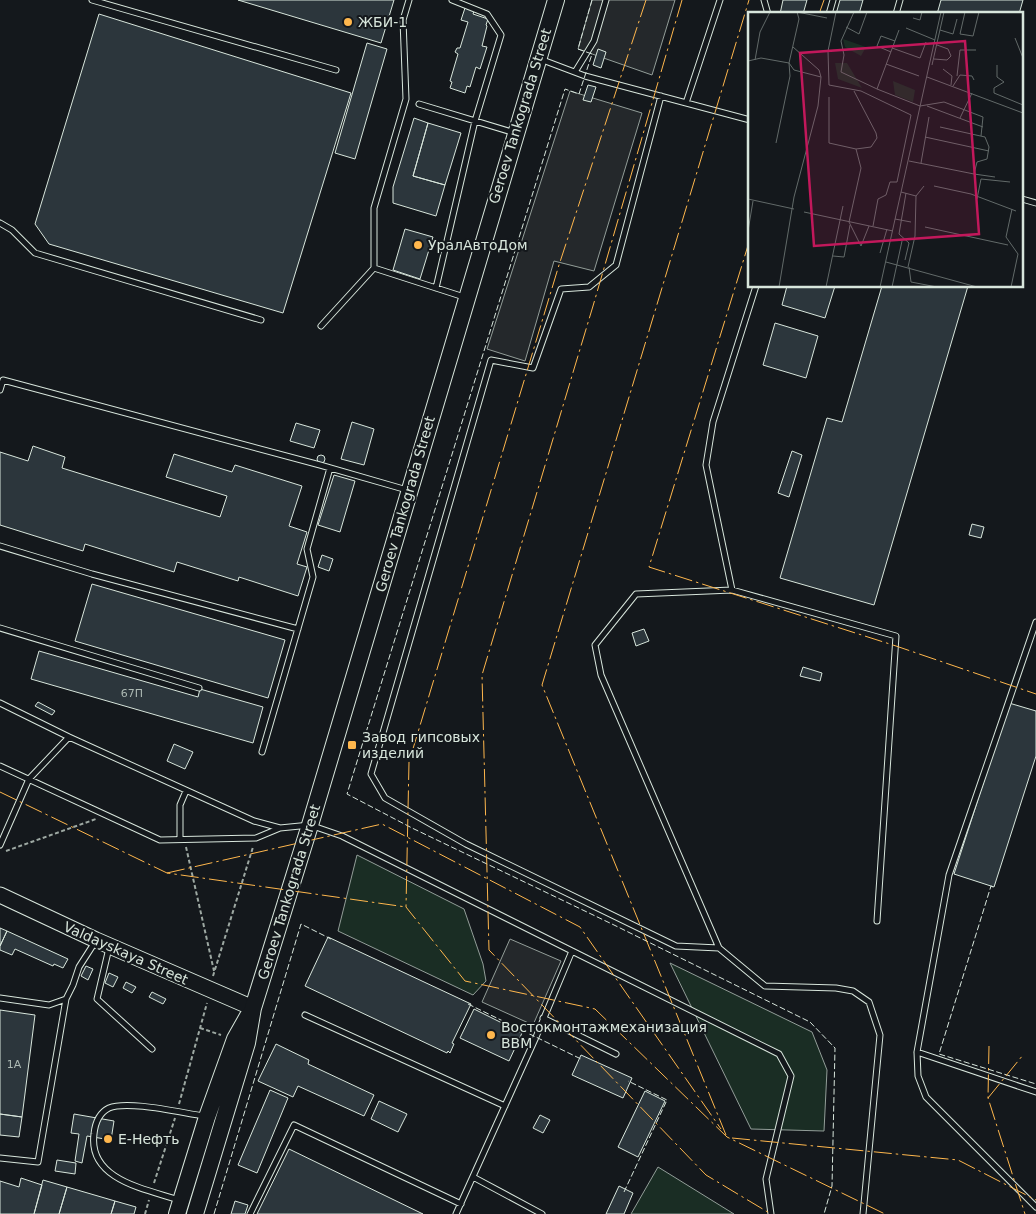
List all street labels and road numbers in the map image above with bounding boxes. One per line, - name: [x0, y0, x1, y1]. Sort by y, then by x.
- street label: Geroev Tankograda Street: [486, 26, 554, 206]
- street label: Geroev Tankograda Street: [372, 414, 438, 594]
- street label: Geroev Tankograda Street: [255, 802, 323, 982]
- street label: Valdayskaya Street: [61, 918, 191, 988]

